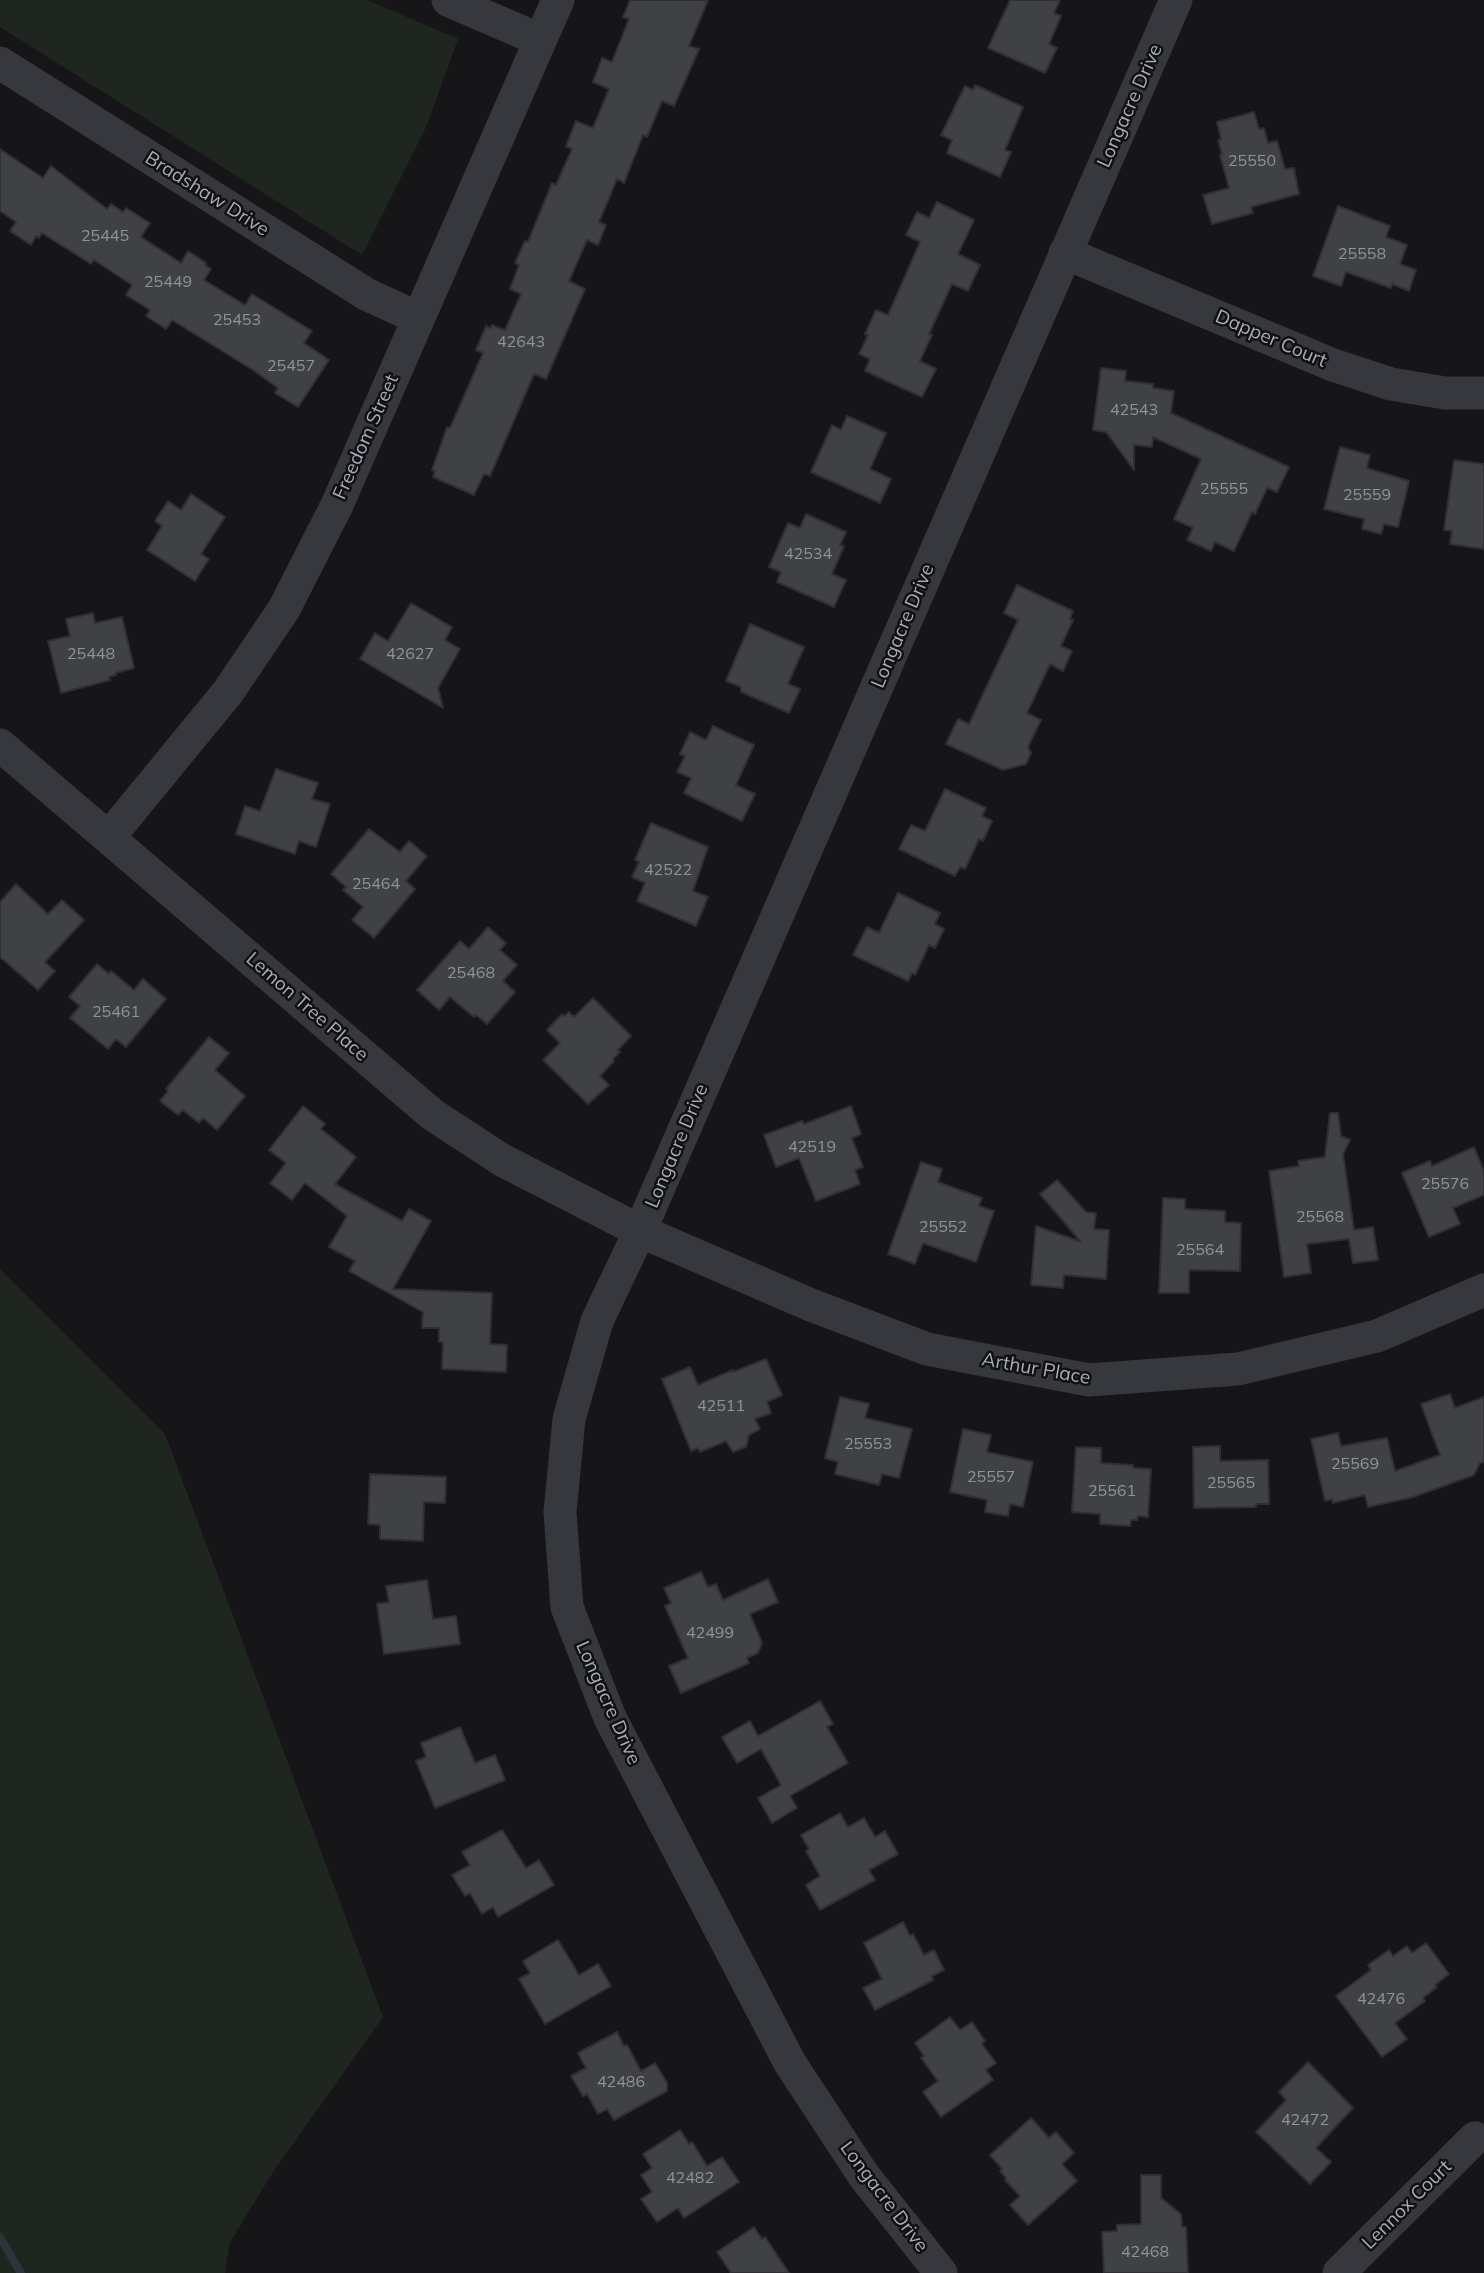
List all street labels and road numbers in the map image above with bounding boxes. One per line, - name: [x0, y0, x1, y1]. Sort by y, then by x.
- street label: Longacre Drive: [1093, 41, 1167, 171]
- street label: Bradshaw Drive: [141, 147, 273, 241]
- street label: Dapper Court: [1212, 305, 1330, 373]
- street label: Freedom Street: [328, 371, 404, 503]
- street label: Longacre Drive: [867, 561, 939, 691]
- street label: Lemon Tree Place: [241, 948, 373, 1066]
- street label: Longacre Drive: [641, 1081, 713, 1211]
- street label: Arthur Place: [980, 1348, 1092, 1390]
- street label: Longacre Drive: [571, 1638, 645, 1768]
- street label: Longacre Drive: [835, 2137, 933, 2257]
- street label: Lennox Court: [1358, 2156, 1456, 2254]

